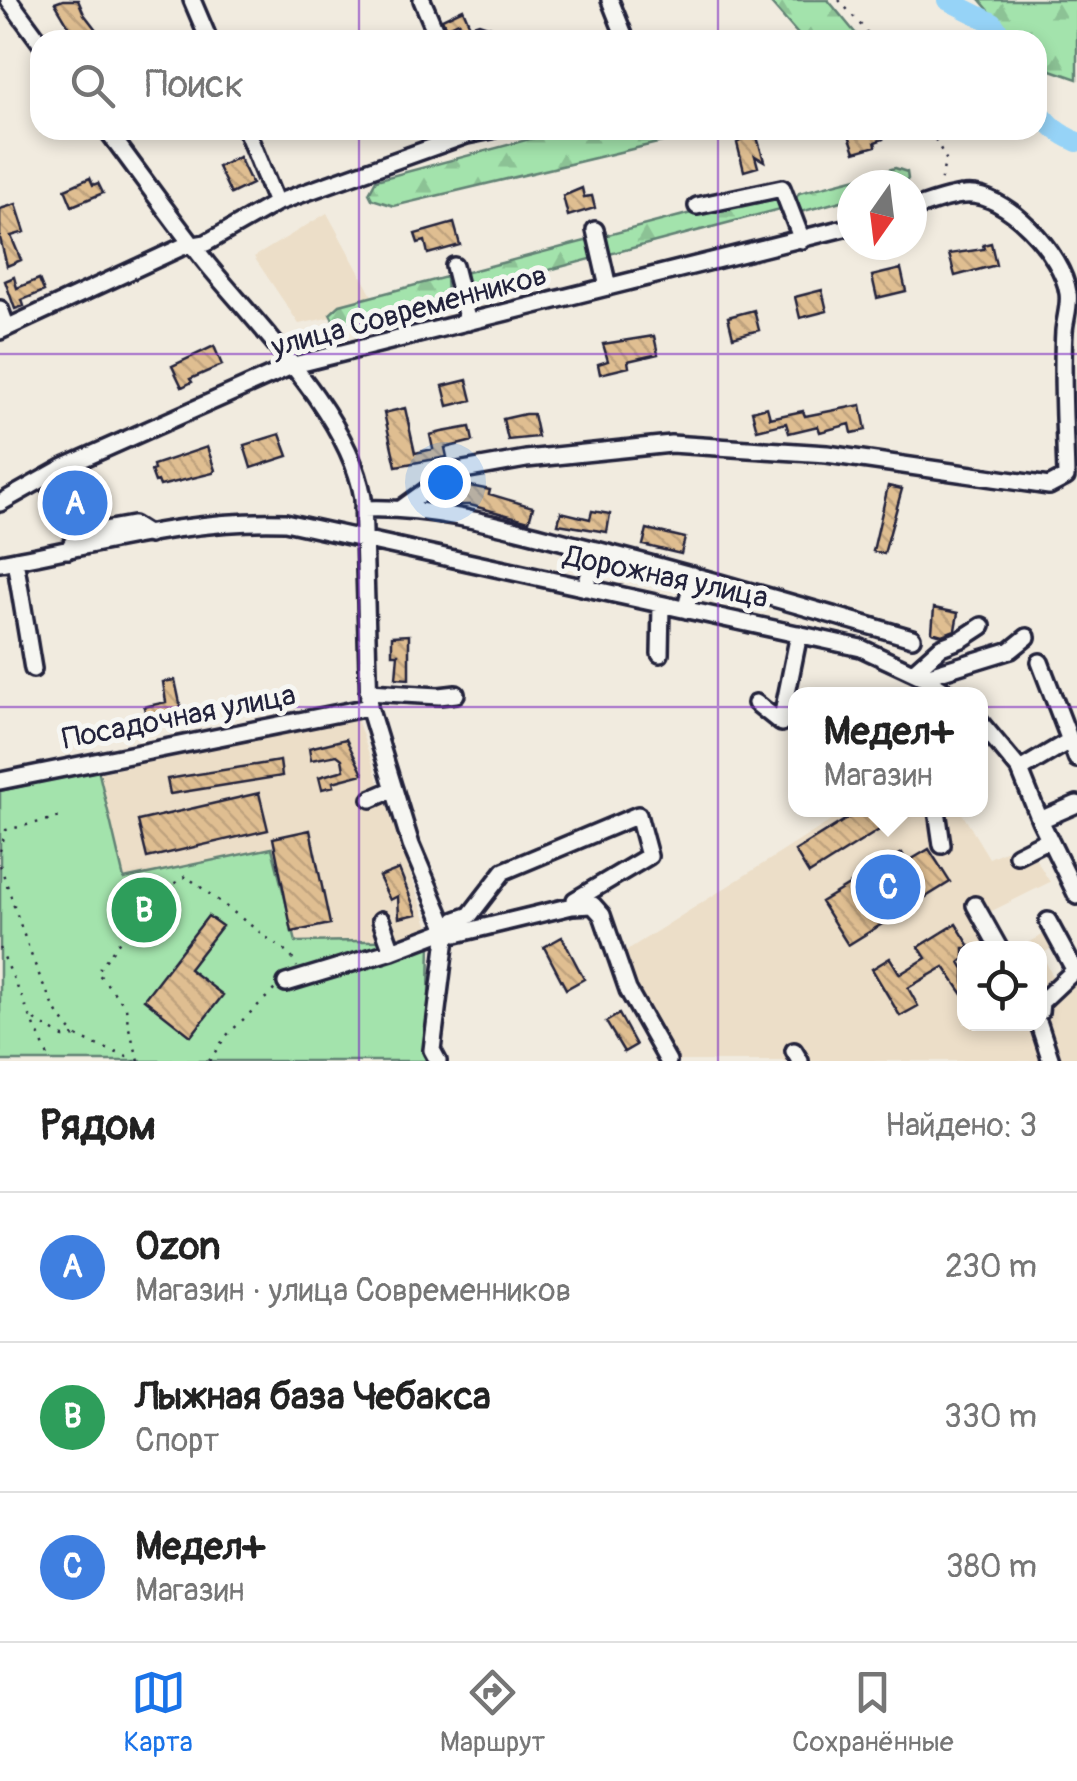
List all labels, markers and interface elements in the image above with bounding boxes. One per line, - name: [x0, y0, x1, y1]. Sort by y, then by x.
- search box: [30, 30, 1047, 140]
- icon: search: [65, 58, 120, 113]
- text: Поиск: [145, 61, 244, 109]
- north arrow: [837, 170, 927, 260]
- street label: улица Современников: [266, 256, 551, 366]
- your location: [420, 457, 471, 508]
- pin: A: [42, 466, 108, 540]
- street label: Дорожная улица: [560, 537, 771, 617]
- street label: Посадочная улица: [59, 676, 299, 758]
- popup: [788, 687, 988, 817]
- text: Медел+: [823, 708, 953, 756]
- text: Магазин: [823, 756, 933, 796]
- pin: C: [856, 850, 920, 924]
- pin: B: [112, 872, 176, 948]
- map controls: [957, 941, 1047, 1031]
- button: locate: [957, 941, 1047, 1031]
- text: Рядом: [40, 1100, 156, 1152]
- text: Найдено: 3: [885, 1106, 1037, 1146]
- text: Ozon: [135, 1223, 220, 1271]
- text: A: [62, 1247, 83, 1287]
- text: 230 m: [945, 1247, 1037, 1287]
- text: Магазин · улица Современников: [135, 1271, 571, 1311]
- text: Лыжная база Чебакса: [135, 1373, 491, 1421]
- text: B: [63, 1397, 82, 1437]
- text: 330 m: [944, 1397, 1037, 1437]
- text: Спорт: [135, 1421, 219, 1461]
- text: Медел+: [135, 1523, 264, 1571]
- text: C: [63, 1547, 82, 1587]
- text: 380 m: [946, 1547, 1037, 1587]
- text: Магазин: [135, 1571, 244, 1611]
- tab: Карта: [123, 1665, 193, 1760]
- tab: Маршрут: [440, 1665, 545, 1760]
- tab: Сохранённые: [792, 1665, 954, 1760]

